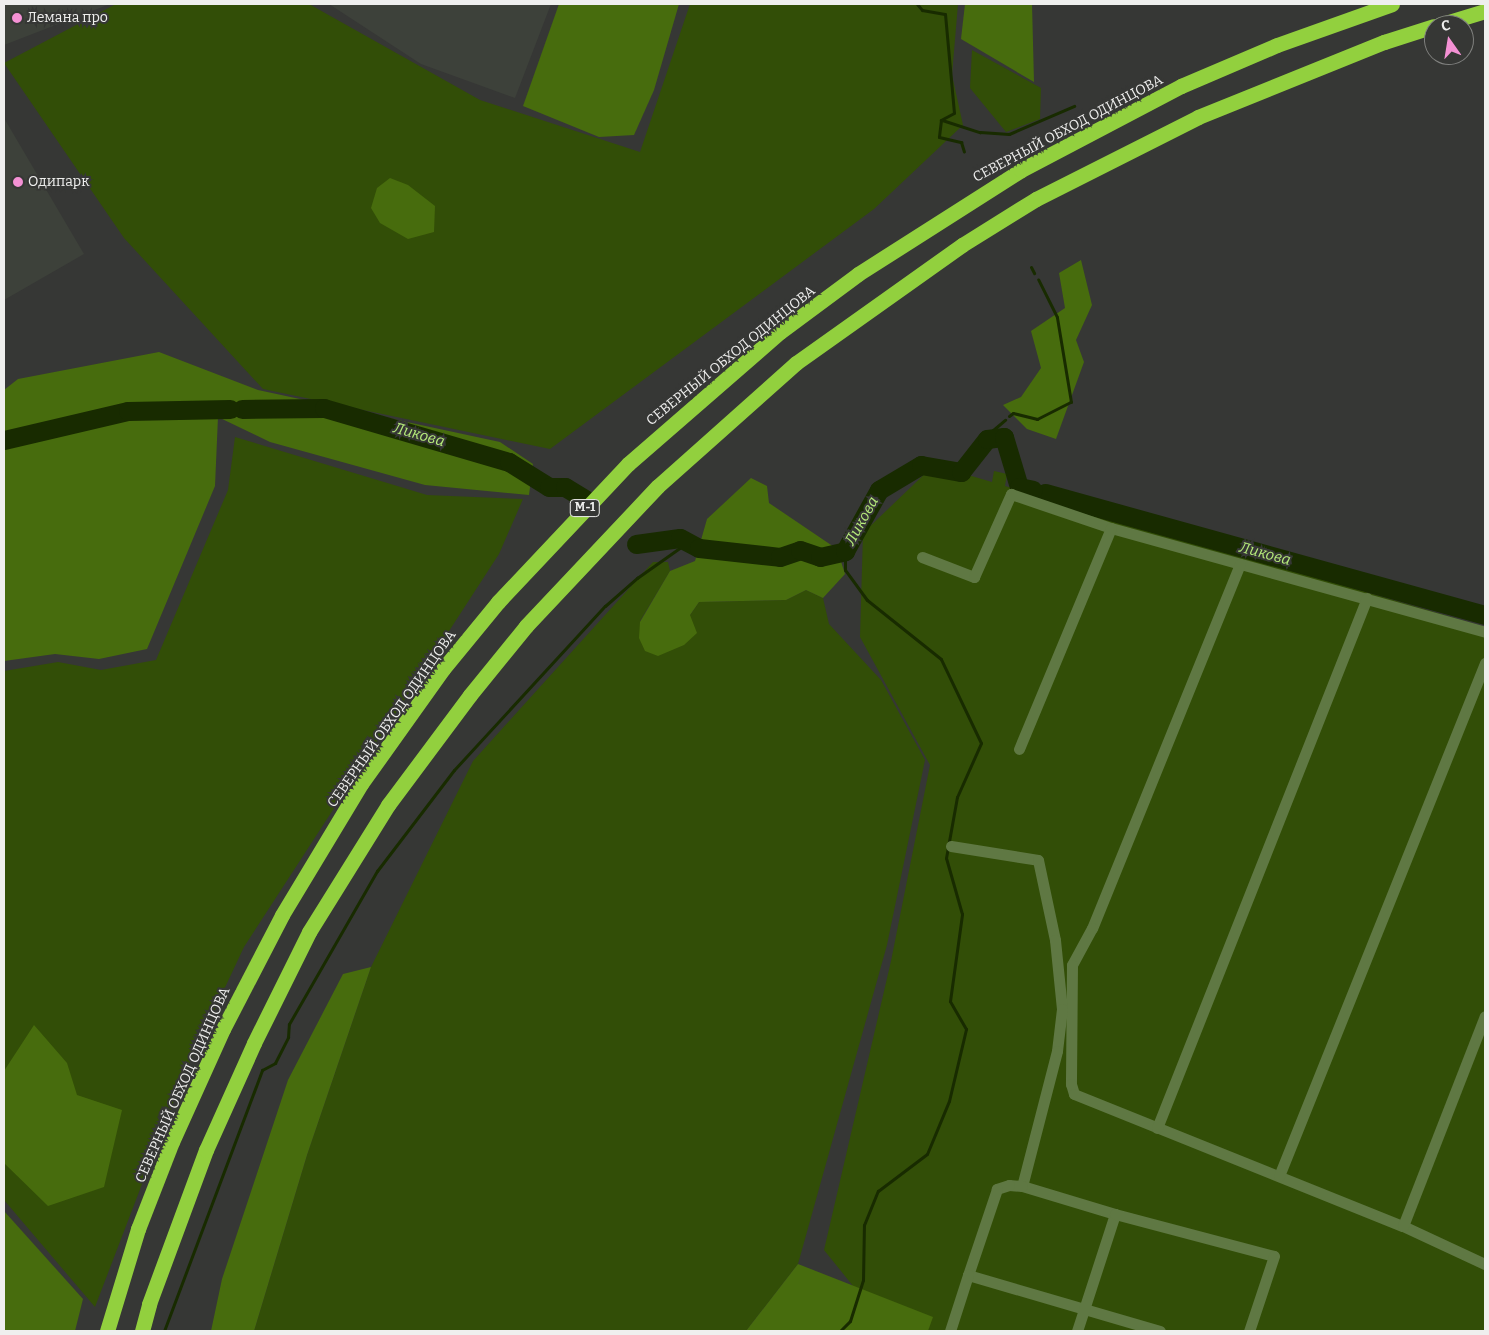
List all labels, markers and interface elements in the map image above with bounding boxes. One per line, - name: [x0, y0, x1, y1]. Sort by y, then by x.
- place label: Лемана про: [27, 10, 108, 26]
- marker: Лемана про: [11, 12, 23, 24]
- north arrow: [1424, 15, 1474, 65]
- text: С: [1440, 17, 1452, 35]
- street label: СЕВЕРНЫЙ ОБХОД ОДИНЦОВА: [970, 72, 1166, 186]
- place label: Одипарк: [28, 174, 89, 190]
- marker: Одипарк: [12, 176, 24, 188]
- street label: СЕВЕРНЫЙ ОБХОД ОДИНЦОВА: [643, 283, 819, 429]
- water label: Ликова: [391, 419, 447, 451]
- water label: Ликова: [841, 494, 883, 548]
- road number: М-1: [569, 498, 601, 518]
- water label: Ликова: [1237, 538, 1293, 570]
- street label: СЕВЕРНЫЙ ОБХОД ОДИНЦОВА: [324, 627, 460, 811]
- street label: СЕВЕРНЫЙ ОБХОД ОДИНЦОВА: [132, 985, 234, 1185]

